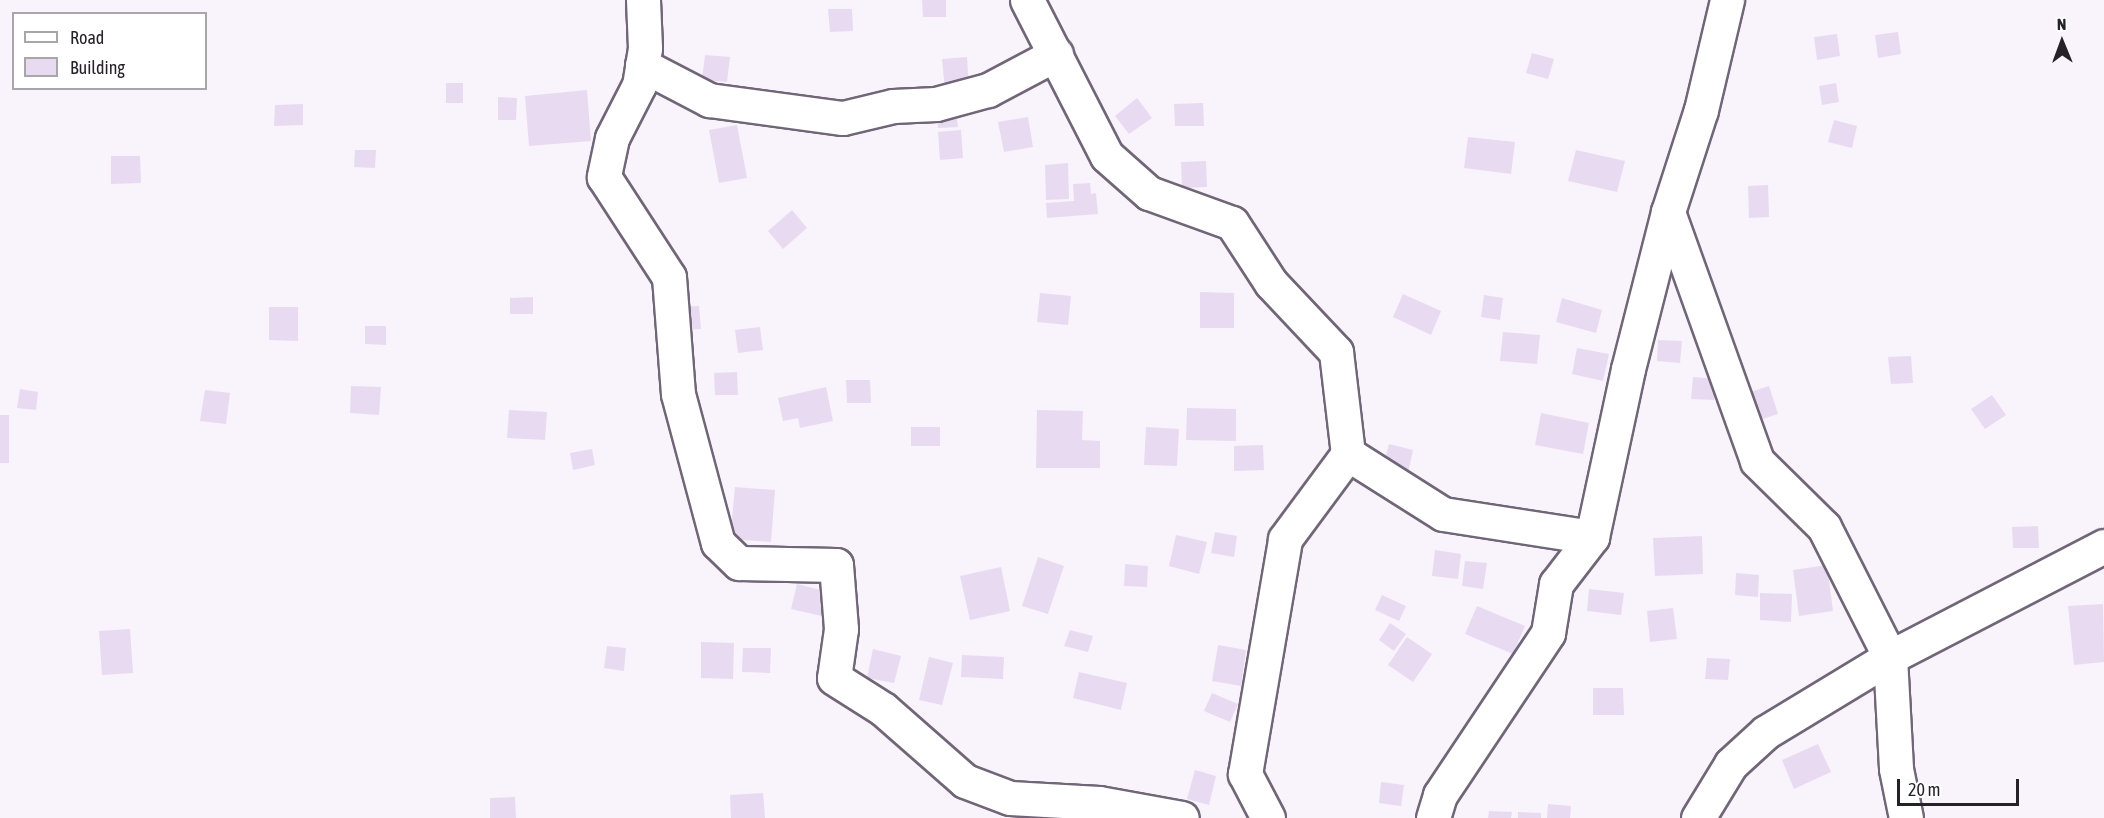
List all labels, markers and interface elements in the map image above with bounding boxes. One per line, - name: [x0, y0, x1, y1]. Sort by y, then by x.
- legend: [12, 12, 207, 90]
- north arrow: [2032, 12, 2092, 72]
- text: N: [2057, 15, 2067, 33]
- text: Road: [70, 27, 104, 48]
- text: Building: [70, 57, 125, 78]
- scale bar: [1900, 767, 2022, 805]
- text: 20 m: [1908, 779, 1940, 800]

